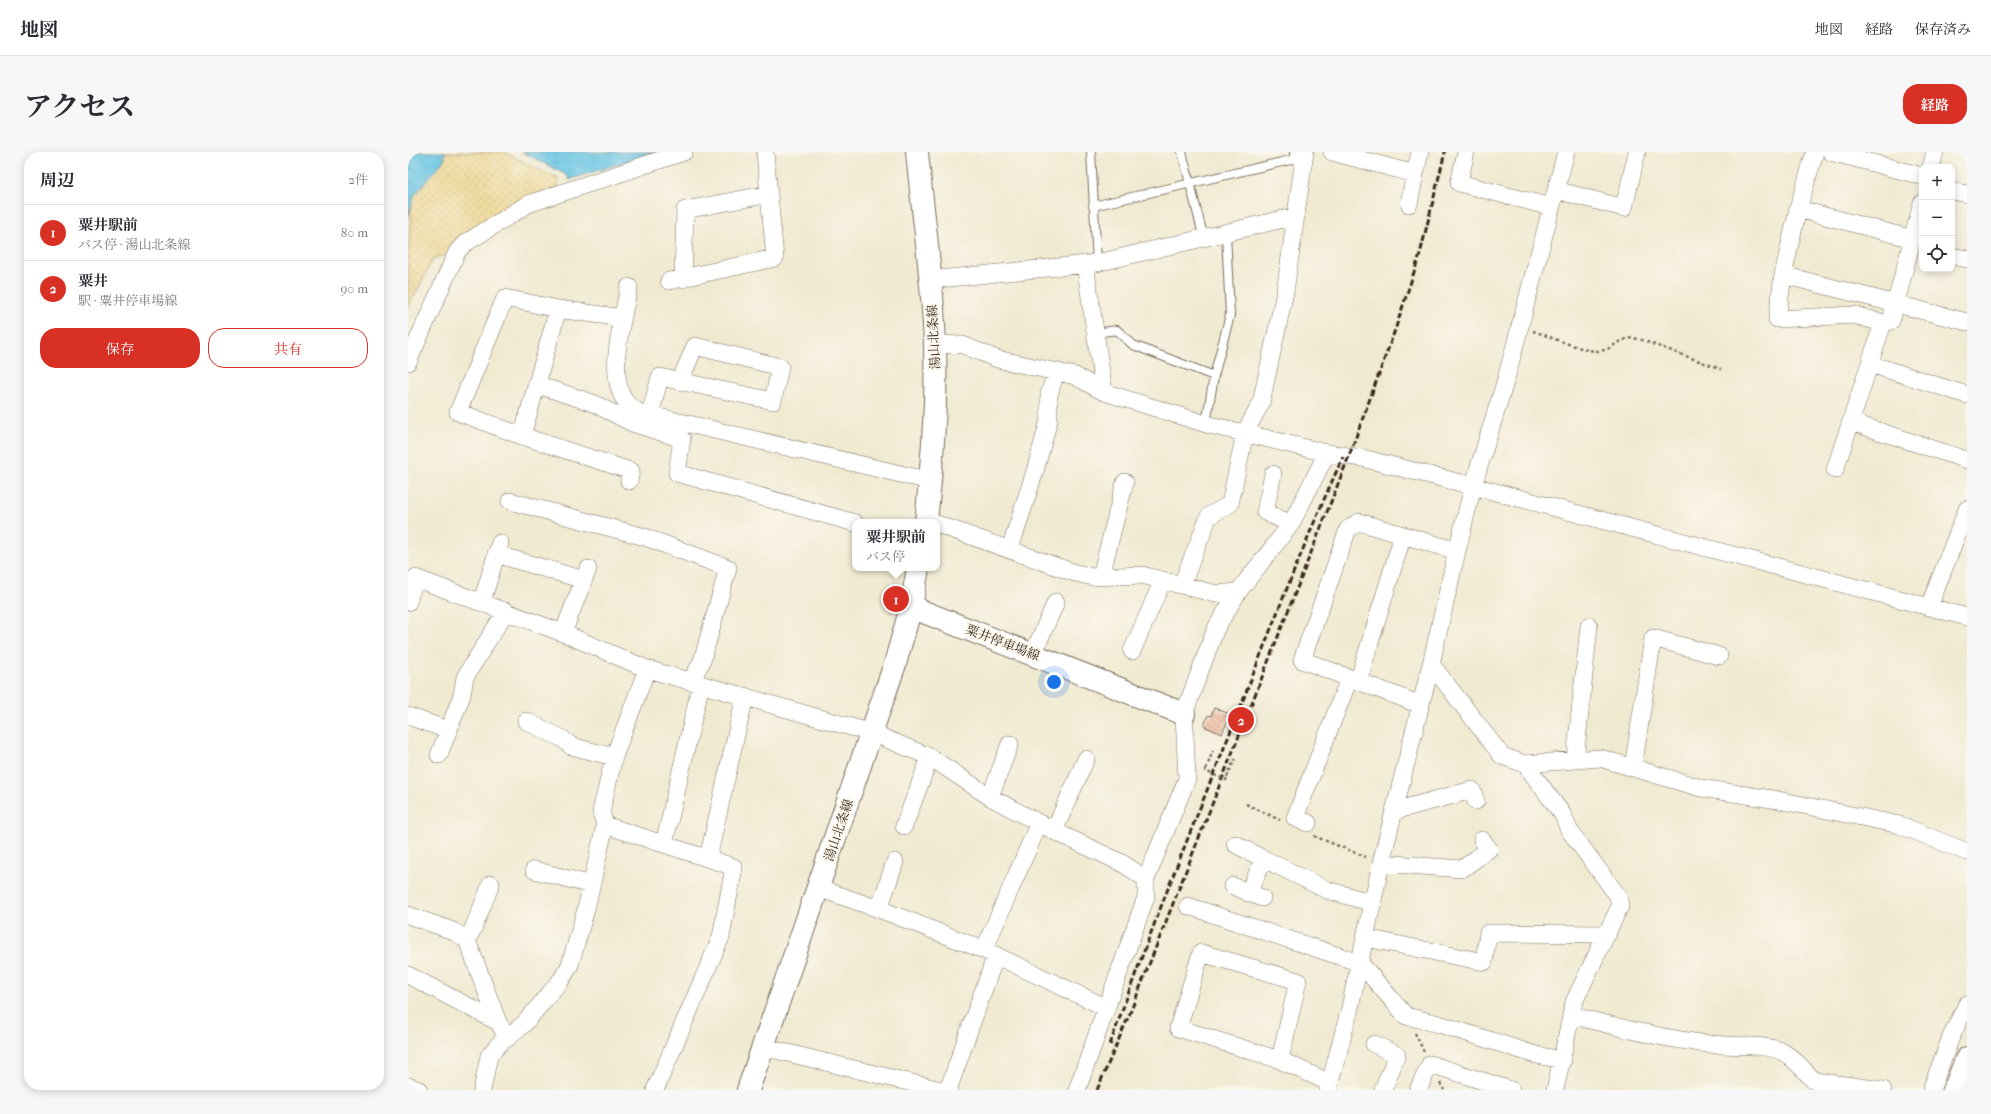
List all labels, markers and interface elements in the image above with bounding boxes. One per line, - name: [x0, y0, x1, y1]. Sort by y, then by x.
- text: 地図: [20, 19, 58, 41]
- text: 地図: [1815, 21, 1843, 38]
- text: 経路: [1865, 21, 1893, 38]
- text: 保存済み: [1915, 21, 1971, 38]
- button: 経路: [1903, 84, 1967, 124]
- text: アクセス: [24, 90, 135, 123]
- map controls: [1919, 164, 1955, 272]
- button: +: [1919, 164, 1955, 200]
- text: 周辺: [40, 170, 74, 190]
- text: 2件: [348, 172, 368, 187]
- button: −: [1919, 200, 1955, 236]
- text: 粟井駅前: [78, 216, 138, 234]
- text: 1: [51, 225, 55, 240]
- text: 80 m: [341, 225, 368, 240]
- button: locate: [1919, 236, 1955, 272]
- text: バス停 · 湯山北条線: [78, 237, 190, 252]
- text: 粟井: [78, 272, 108, 290]
- text: 2: [50, 281, 56, 296]
- text: 90 m: [340, 281, 368, 296]
- text: 駅 · 粟井停車場線: [78, 293, 177, 308]
- street label: 湯山北条線: [924, 304, 943, 370]
- button: 保存: [40, 328, 200, 368]
- button: 共有: [208, 328, 368, 368]
- popup: [852, 519, 940, 571]
- text: 粟井駅前: [866, 528, 926, 546]
- text: バス停: [866, 549, 905, 564]
- pin: 1: [883, 584, 909, 614]
- street label: 粟井停車場線: [964, 621, 1042, 663]
- your location: [1044, 672, 1064, 692]
- pin: 2: [1228, 705, 1254, 735]
- street label: 湯山北条線: [821, 797, 856, 863]

